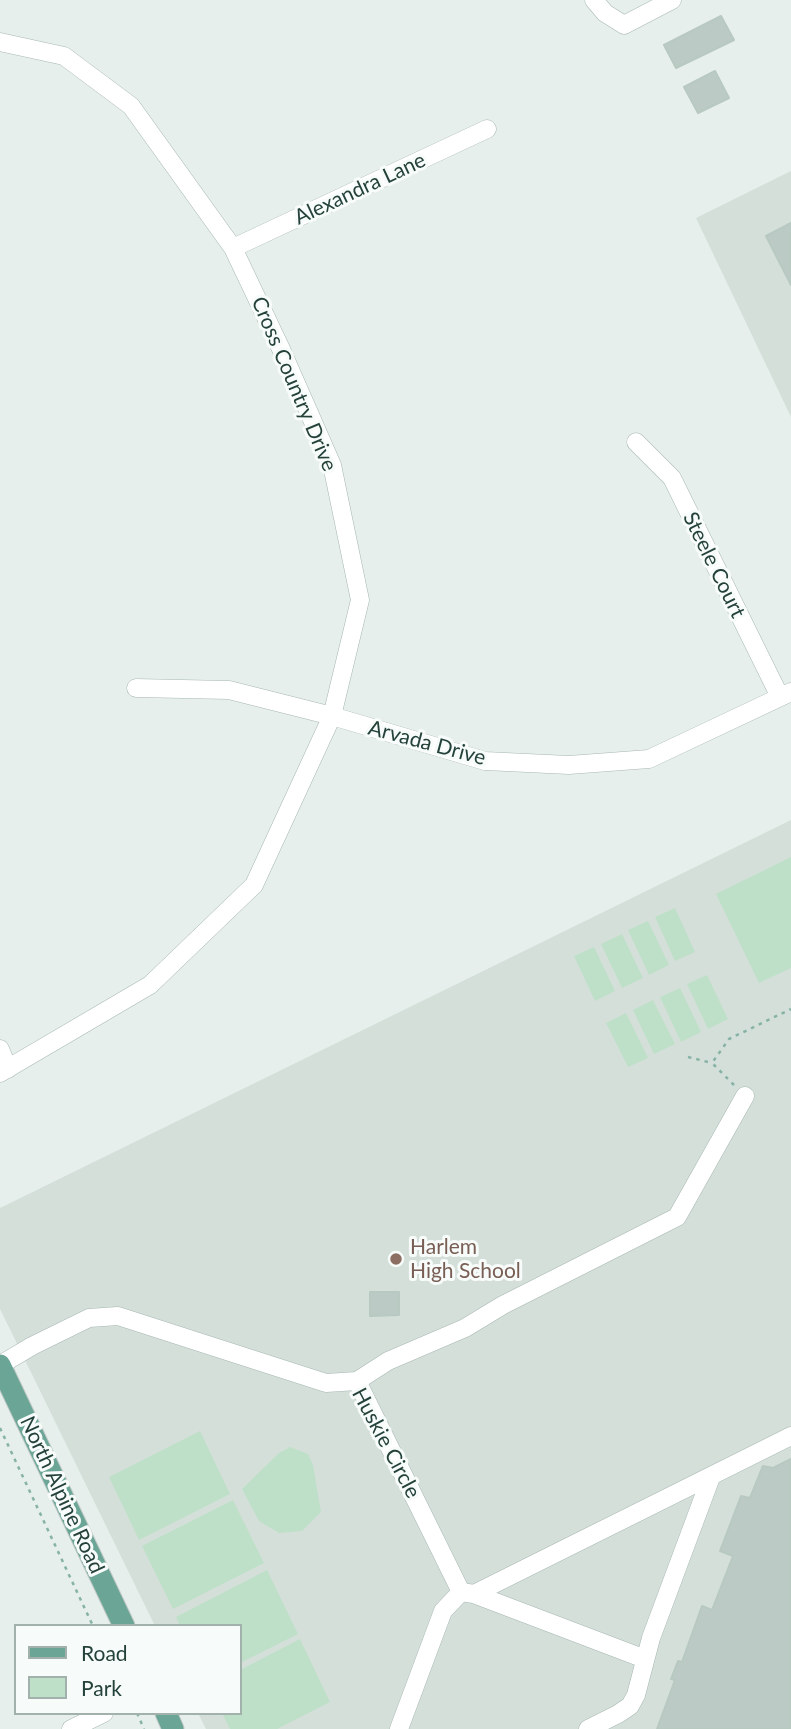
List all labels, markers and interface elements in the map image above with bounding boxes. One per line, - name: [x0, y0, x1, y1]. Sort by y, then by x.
- street label: Alexandra Lane: [290, 148, 430, 230]
- street label: Cross Country Drive: [246, 293, 342, 475]
- street label: Steele Court: [678, 508, 750, 622]
- street label: Arvada Drive: [366, 715, 488, 771]
- place label: Harlem High School: [410, 1234, 521, 1284]
- marker: Harlem High School: [388, 1251, 404, 1267]
- street label: Huskie Circle: [346, 1384, 426, 1502]
- street label: North Alpine Road: [15, 1412, 109, 1578]
- legend: [14, 1624, 242, 1715]
- text: Road: [81, 1640, 128, 1665]
- text: Park: [81, 1675, 122, 1700]

